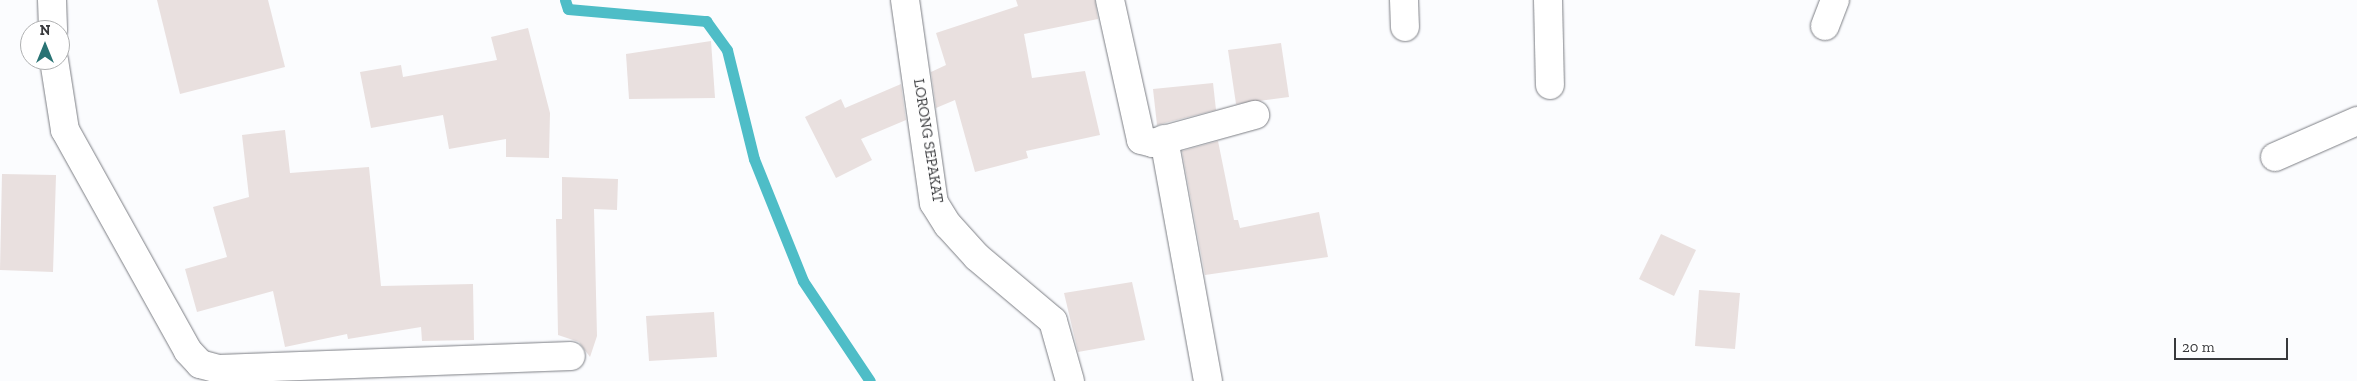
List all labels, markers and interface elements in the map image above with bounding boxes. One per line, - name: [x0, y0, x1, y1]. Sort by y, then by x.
- north arrow: [20, 20, 70, 70]
- text: N: [40, 22, 50, 39]
- street label: LORONG SEPAKAT: [909, 78, 947, 204]
- scale bar: [2177, 328, 2291, 360]
- text: 20 m: [2182, 338, 2215, 356]

